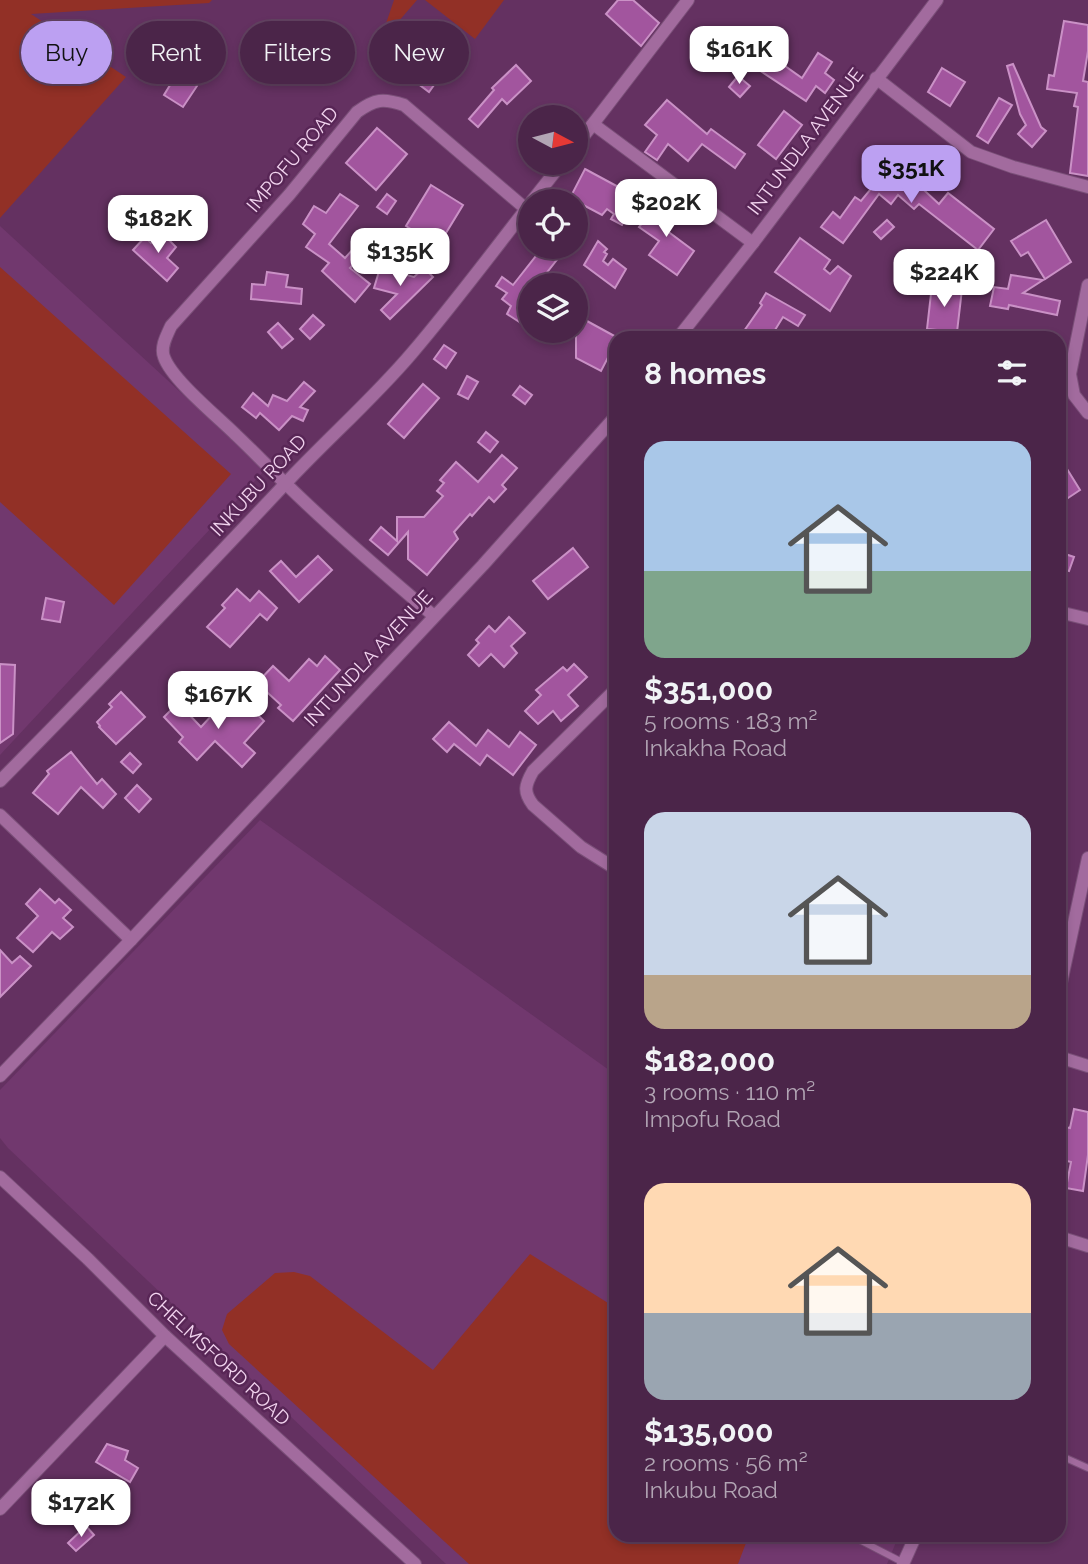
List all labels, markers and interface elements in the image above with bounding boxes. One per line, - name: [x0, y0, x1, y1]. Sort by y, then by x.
- chip: Buy: [21, 21, 112, 84]
- chip: Rent: [126, 21, 226, 84]
- chip: Filters: [240, 21, 355, 84]
- chip: New: [369, 21, 469, 84]
- pin: $161K: [690, 27, 788, 86]
- text: $161K: [706, 35, 772, 62]
- street label: INTUNDLA AVENUE: [743, 63, 867, 219]
- street label: IMPOFU ROAD: [242, 102, 342, 216]
- north arrow: [518, 105, 588, 175]
- map controls: [518, 105, 588, 343]
- pin: $351K: [862, 146, 960, 205]
- text: $351K: [878, 154, 944, 181]
- pin: $202K: [617, 180, 715, 239]
- text: $202K: [631, 188, 701, 215]
- button: locate: [518, 189, 588, 259]
- pin: $182K: [109, 196, 207, 255]
- text: $182K: [124, 204, 192, 231]
- pin: $135K: [351, 229, 449, 288]
- text: $135K: [367, 237, 433, 264]
- pin: $224K: [895, 250, 993, 309]
- text: $224K: [909, 258, 979, 285]
- button: layers: [518, 273, 588, 343]
- icon: filters: [993, 354, 1031, 392]
- text: 8 homes: [644, 356, 766, 391]
- street label: INKUBU ROAD: [205, 430, 311, 540]
- icon: home: [775, 486, 901, 612]
- street label: INTUNDLA AVENUE: [299, 585, 437, 731]
- pin: $167K: [169, 672, 267, 731]
- text: $351,000: [644, 672, 773, 707]
- text: $167K: [184, 680, 252, 707]
- text: 5 rooms · 183 m²: [644, 707, 818, 734]
- text: Inkakha Road: [644, 734, 787, 761]
- icon: home: [775, 857, 901, 983]
- text: $182,000: [644, 1043, 775, 1078]
- text: 3 rooms · 110 m²: [644, 1078, 815, 1105]
- text: Impofu Road: [644, 1105, 781, 1132]
- icon: home: [775, 1228, 901, 1354]
- street label: CHELMSFORD ROAD: [143, 1286, 295, 1430]
- text: $135,000: [644, 1414, 773, 1449]
- text: 2 rooms · 56 m²: [644, 1449, 808, 1476]
- text: Inkubu Road: [644, 1476, 778, 1503]
- pin: $172K: [32, 1480, 130, 1539]
- text: $172K: [47, 1488, 115, 1515]

